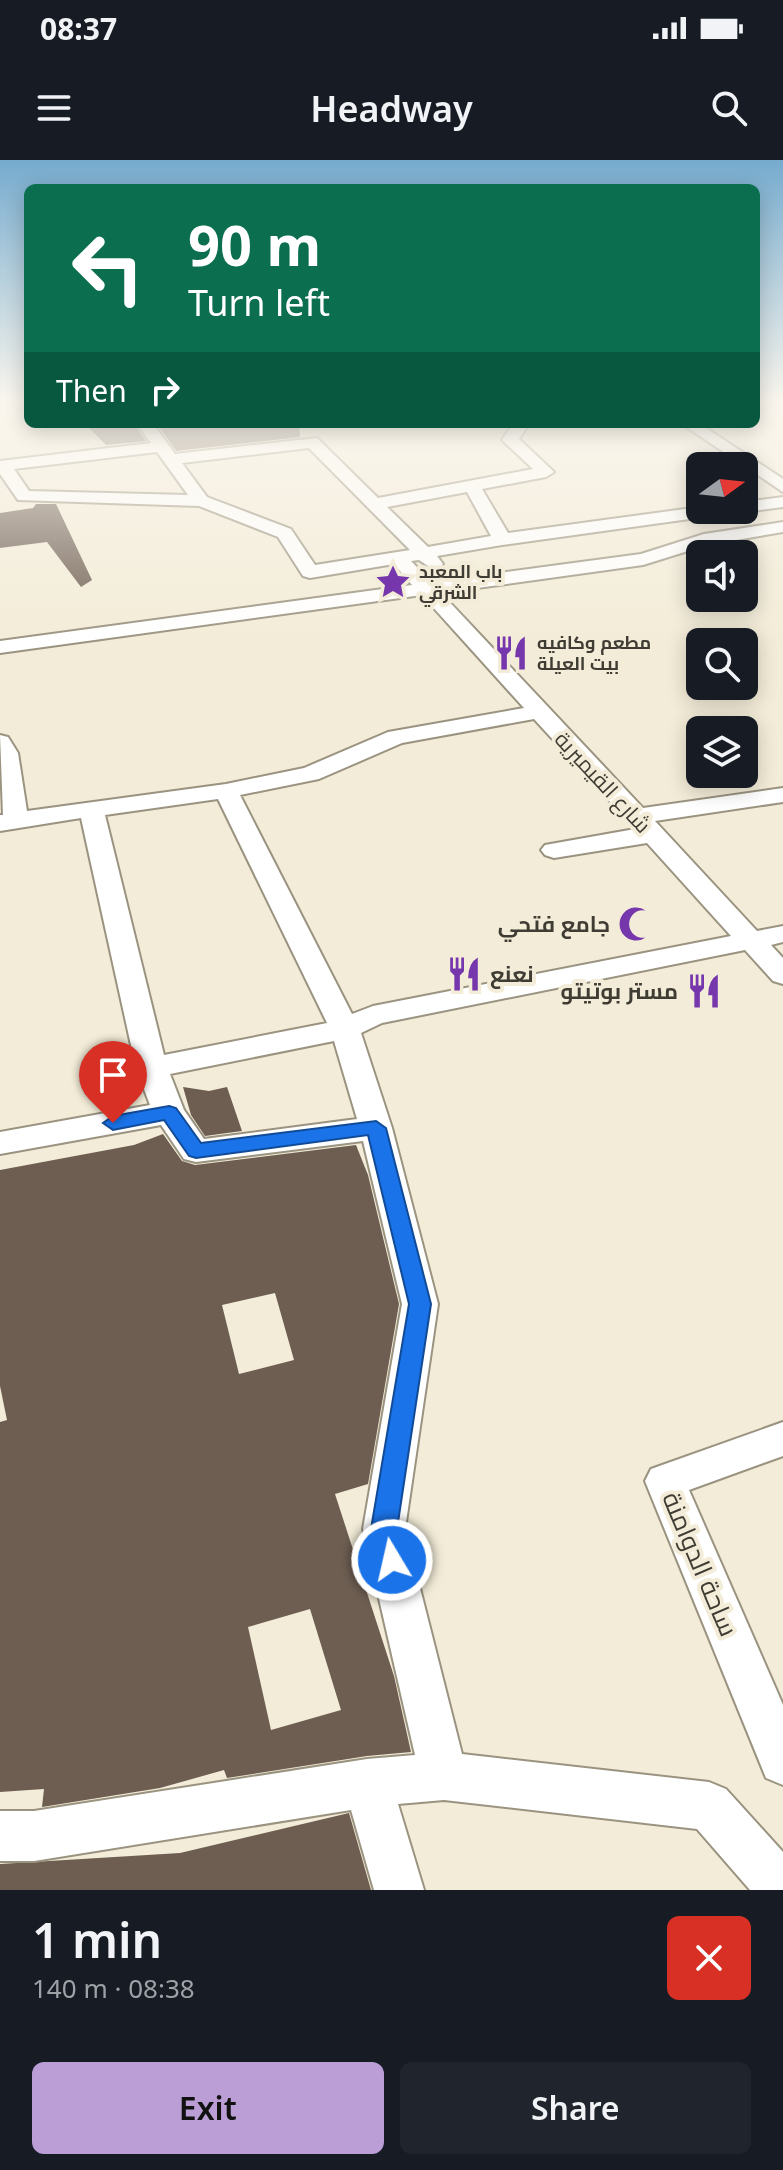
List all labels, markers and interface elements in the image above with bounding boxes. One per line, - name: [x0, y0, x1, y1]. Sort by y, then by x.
- text: 08:37: [40, 8, 117, 49]
- text: Headway: [310, 84, 473, 133]
- icon: menu: [32, 86, 76, 130]
- icon: search: [707, 86, 751, 130]
- text: 90 m: [188, 206, 321, 282]
- icon: left: [56, 216, 160, 320]
- text: Turn left: [188, 278, 330, 327]
- icon: right: [143, 368, 187, 412]
- text: Then: [56, 370, 127, 411]
- north arrow: [686, 452, 758, 524]
- map controls: [686, 452, 758, 788]
- button: sound: [686, 540, 758, 612]
- place label: باب المعبد الشرقي: [419, 559, 502, 608]
- place icon: باب المعبد الشرقي: [374, 563, 412, 601]
- button: search: [686, 628, 758, 700]
- place label: مطعم وكافيه بيت العيلة: [537, 630, 651, 675]
- restaurant icon: مطعم وكافيه بيت العيلة: [492, 634, 530, 672]
- button: layers: [686, 716, 758, 788]
- street label: شارع القيميرية: [548, 724, 659, 839]
- mosque icon: جامع فتحي: [617, 905, 655, 943]
- place label: جامع فتحي: [498, 908, 610, 942]
- restaurant icon: نعنع: [445, 955, 483, 993]
- place label: نعنع: [490, 958, 534, 989]
- restaurant icon: مستر بوتيتو: [685, 972, 723, 1010]
- place label: مستر بوتيتو: [561, 975, 678, 1005]
- pin: [79, 1041, 147, 1123]
- icon: arrive: [91, 1053, 135, 1097]
- street label: ساحة الدوامنة: [654, 1486, 748, 1642]
- position arrow: [350, 1518, 434, 1602]
- text: 1 min: [32, 1907, 162, 1972]
- button: close: [667, 1916, 751, 2000]
- text: 140 m · 08:38: [32, 1970, 195, 2006]
- button: Exit: [32, 2062, 384, 2154]
- button: Share: [400, 2062, 751, 2154]

